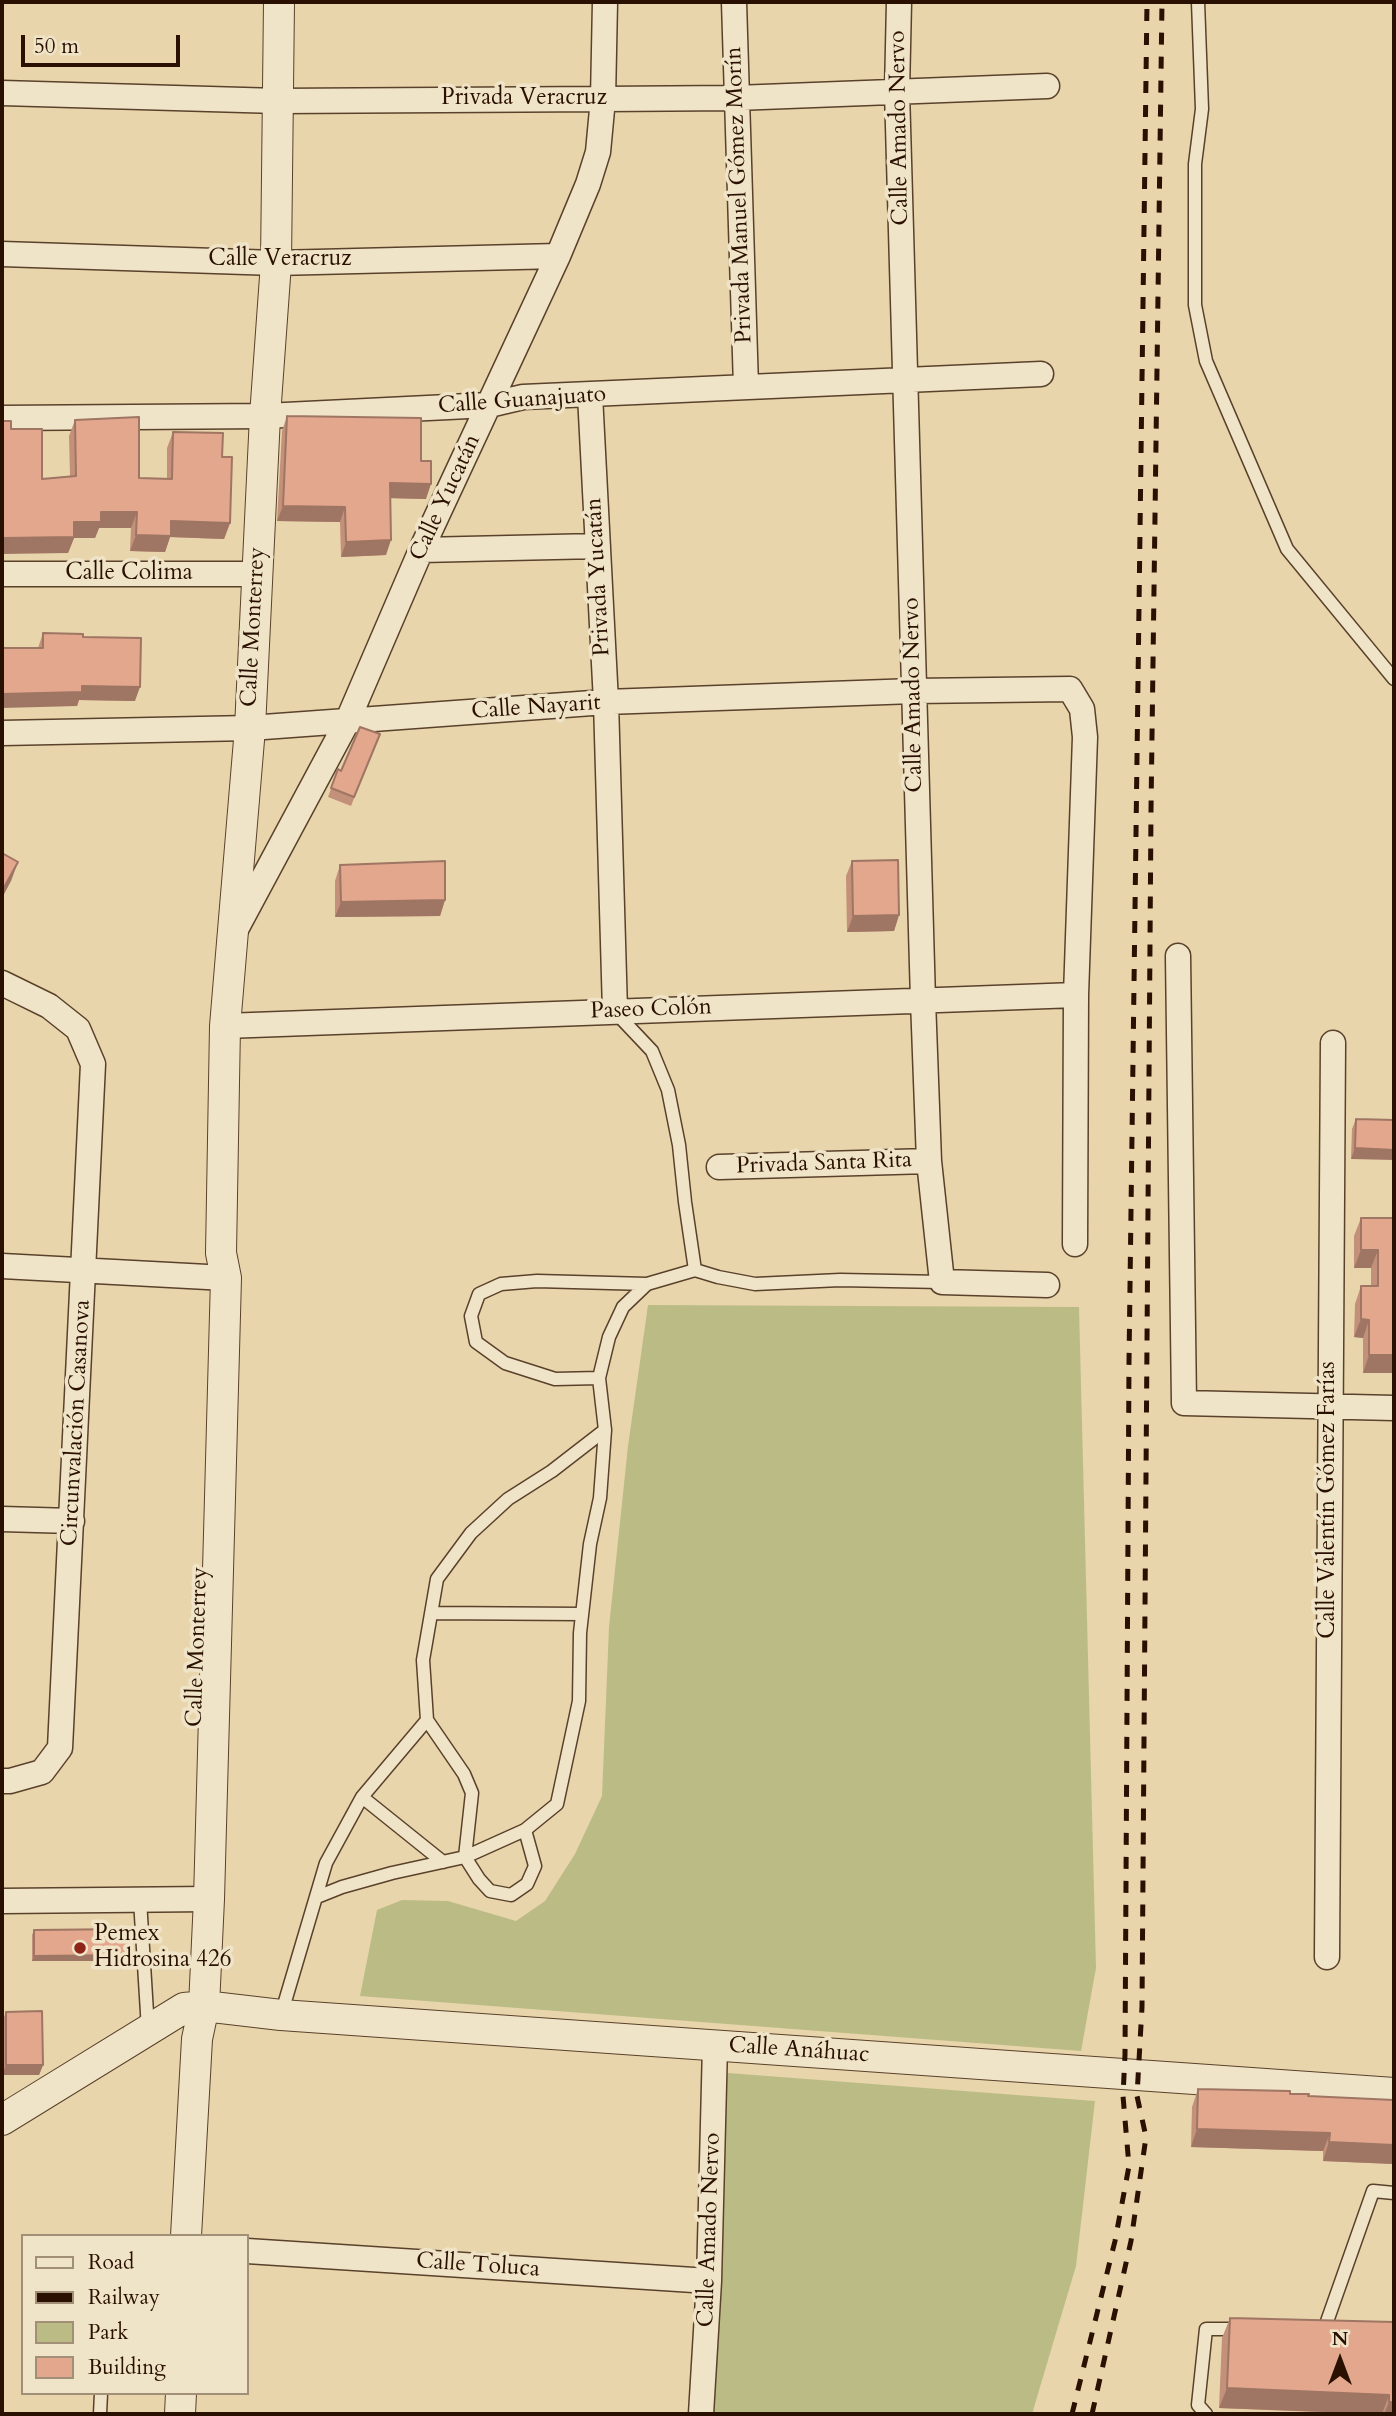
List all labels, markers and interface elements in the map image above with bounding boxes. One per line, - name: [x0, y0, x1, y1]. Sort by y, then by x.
- scale bar: [24, 21, 184, 65]
- street label: Calle Amado Nervo: [885, 30, 915, 226]
- text: 50 m: [34, 32, 79, 61]
- street label: Privada Manuel Gómez Morín: [721, 46, 759, 344]
- street label: Privada Veracruz: [441, 85, 607, 113]
- street label: Calle Veracruz: [208, 246, 352, 274]
- street label: Calle Guanajuato: [437, 381, 607, 421]
- street label: Calle Yucatán: [405, 430, 487, 566]
- street label: Privada Yucatán: [581, 497, 617, 657]
- street label: Calle Monterrey: [236, 546, 272, 708]
- street label: Calle Colima: [65, 560, 193, 588]
- street label: Calle Amado Nervo: [899, 597, 929, 793]
- street label: Calle Nayarit: [470, 690, 602, 726]
- street label: Paseo Colón: [590, 994, 712, 1026]
- street label: Privada Santa Rita: [736, 1147, 912, 1181]
- street label: Circunvalación Casanova: [57, 1299, 97, 1547]
- street label: Calle Valentín Gómez Farías: [1315, 1361, 1343, 1639]
- street label: Calle Monterrey: [181, 1567, 215, 1727]
- place label: Pemex Hidrosina 426: [94, 1921, 231, 1975]
- marker: Pemex Hidrosina 426: [72, 1940, 88, 1956]
- street label: Calle Anáhuac: [728, 2032, 870, 2070]
- street label: Calle Amado Nervo: [693, 2132, 727, 2328]
- legend: [21, 2234, 248, 2395]
- text: Road: [88, 2248, 134, 2277]
- street label: Calle Toluca: [415, 2248, 541, 2284]
- text: Railway: [88, 2283, 160, 2312]
- text: Park: [88, 2318, 128, 2347]
- north arrow: [1305, 2325, 1375, 2395]
- text: N: [1332, 2326, 1348, 2352]
- text: Building: [88, 2353, 166, 2382]

